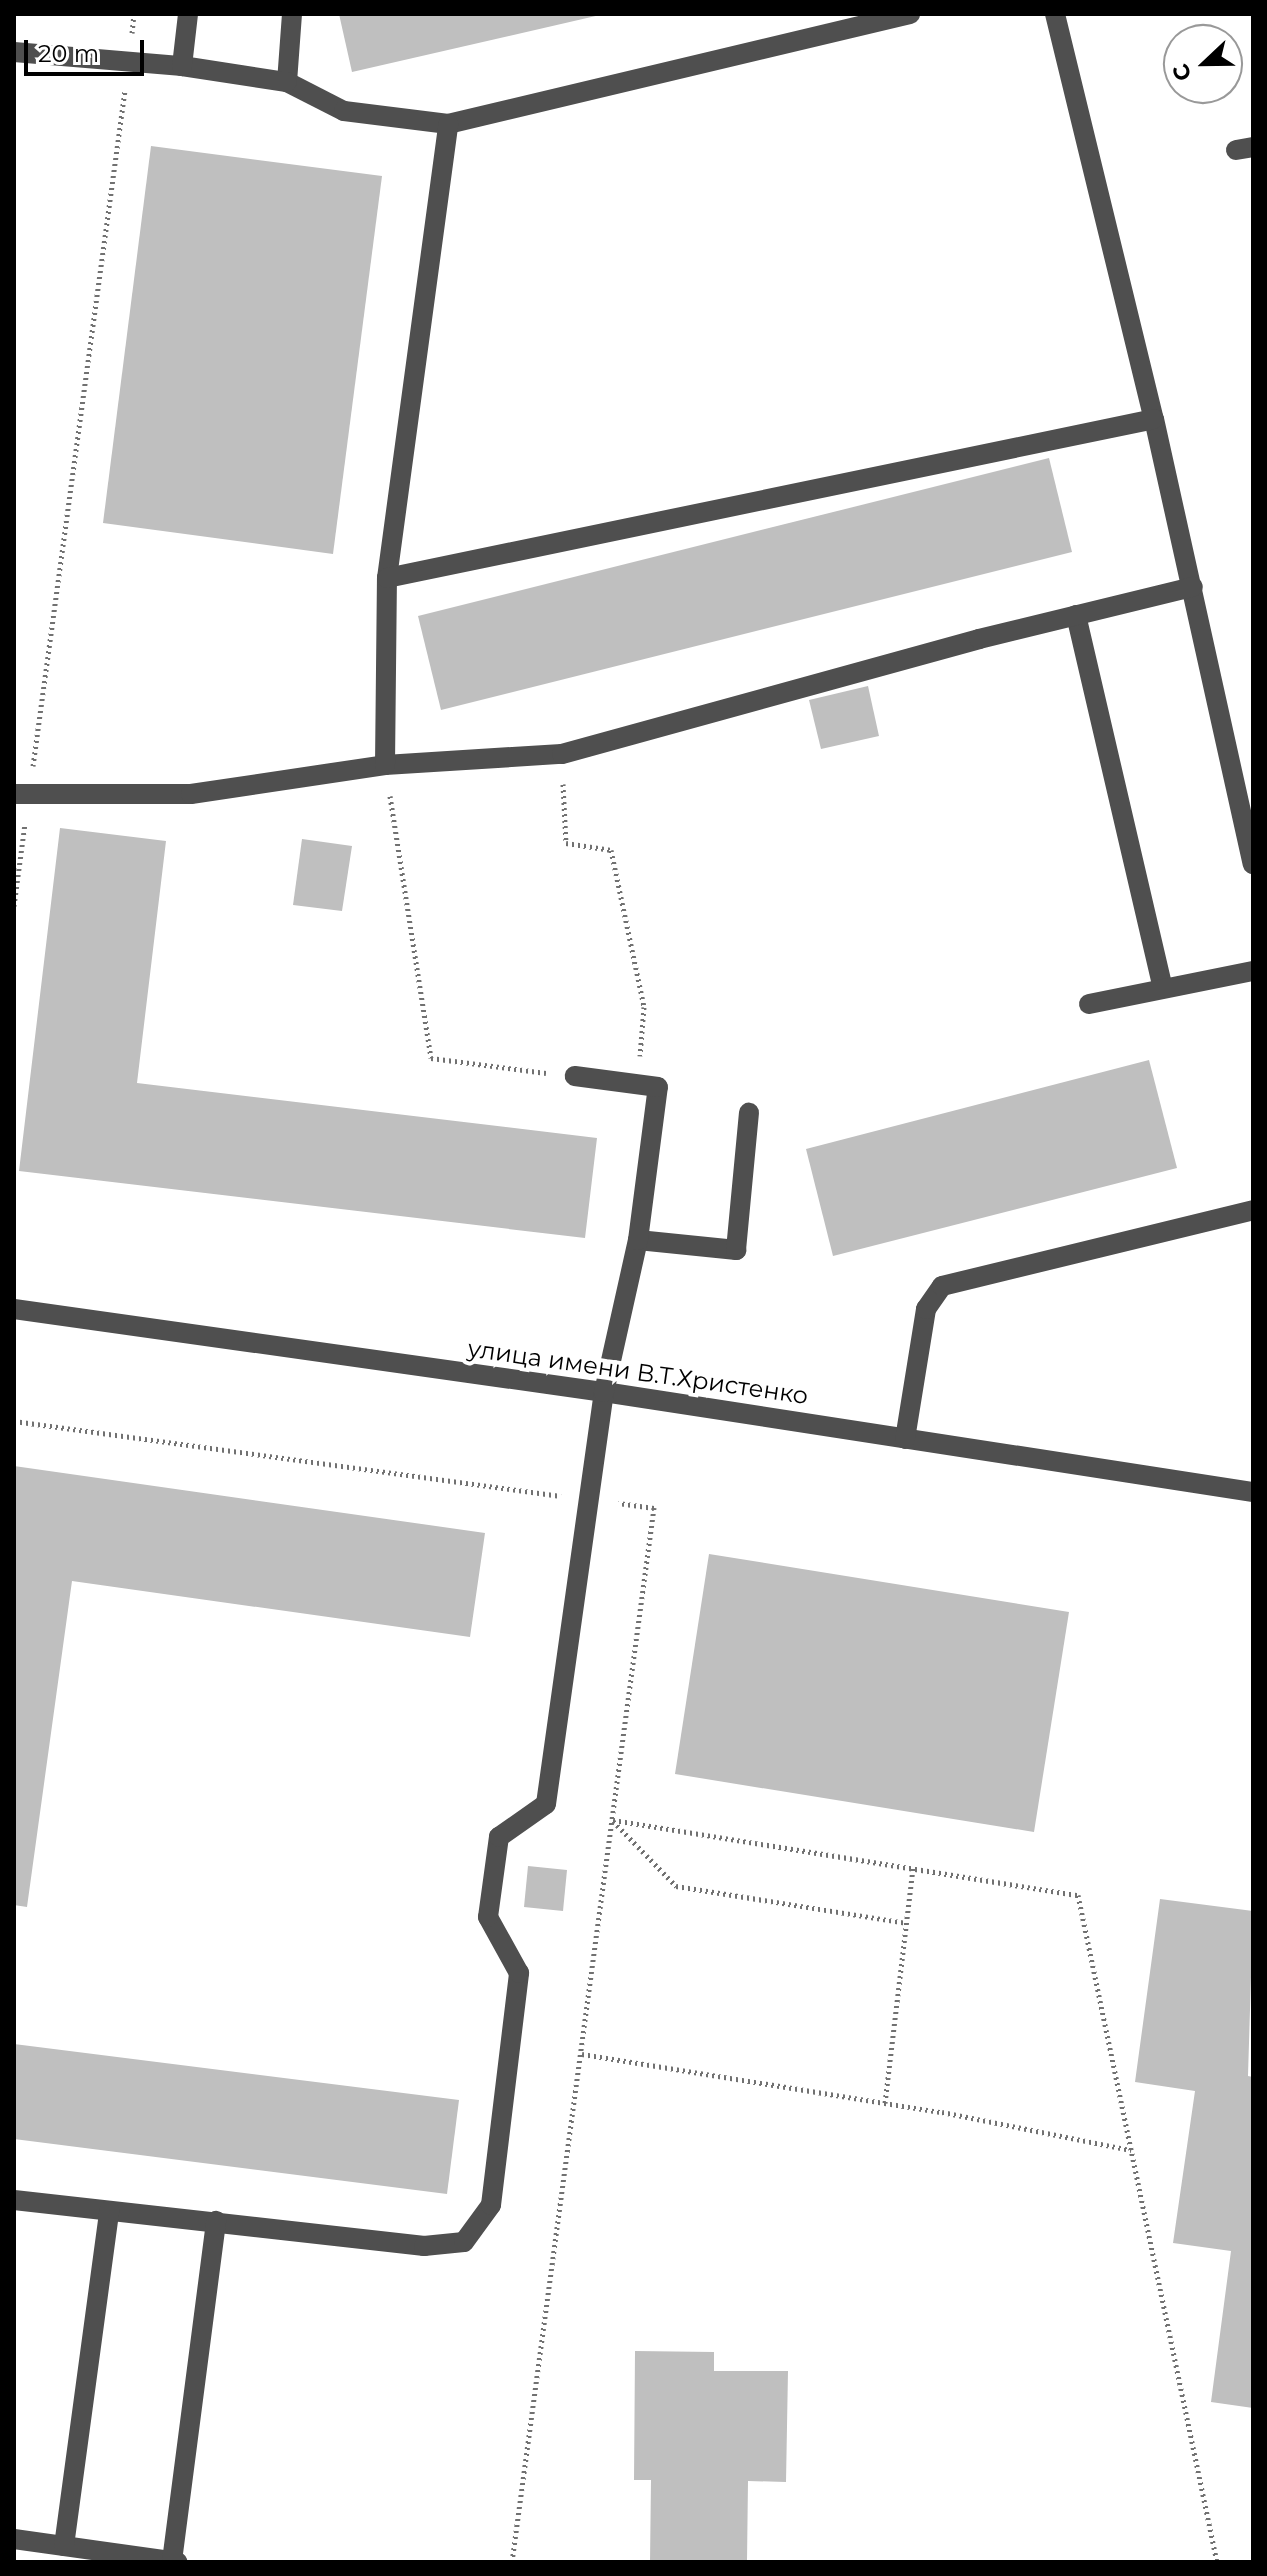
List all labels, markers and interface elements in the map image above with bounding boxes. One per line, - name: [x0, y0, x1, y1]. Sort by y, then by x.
- scale bar: [28, 24, 148, 74]
- north arrow: [1163, 24, 1243, 104]
- text: 20 m: [38, 39, 99, 68]
- text: С: [1167, 60, 1198, 85]
- street label: улица имени В.Т.Христенко: [466, 1334, 810, 1410]

